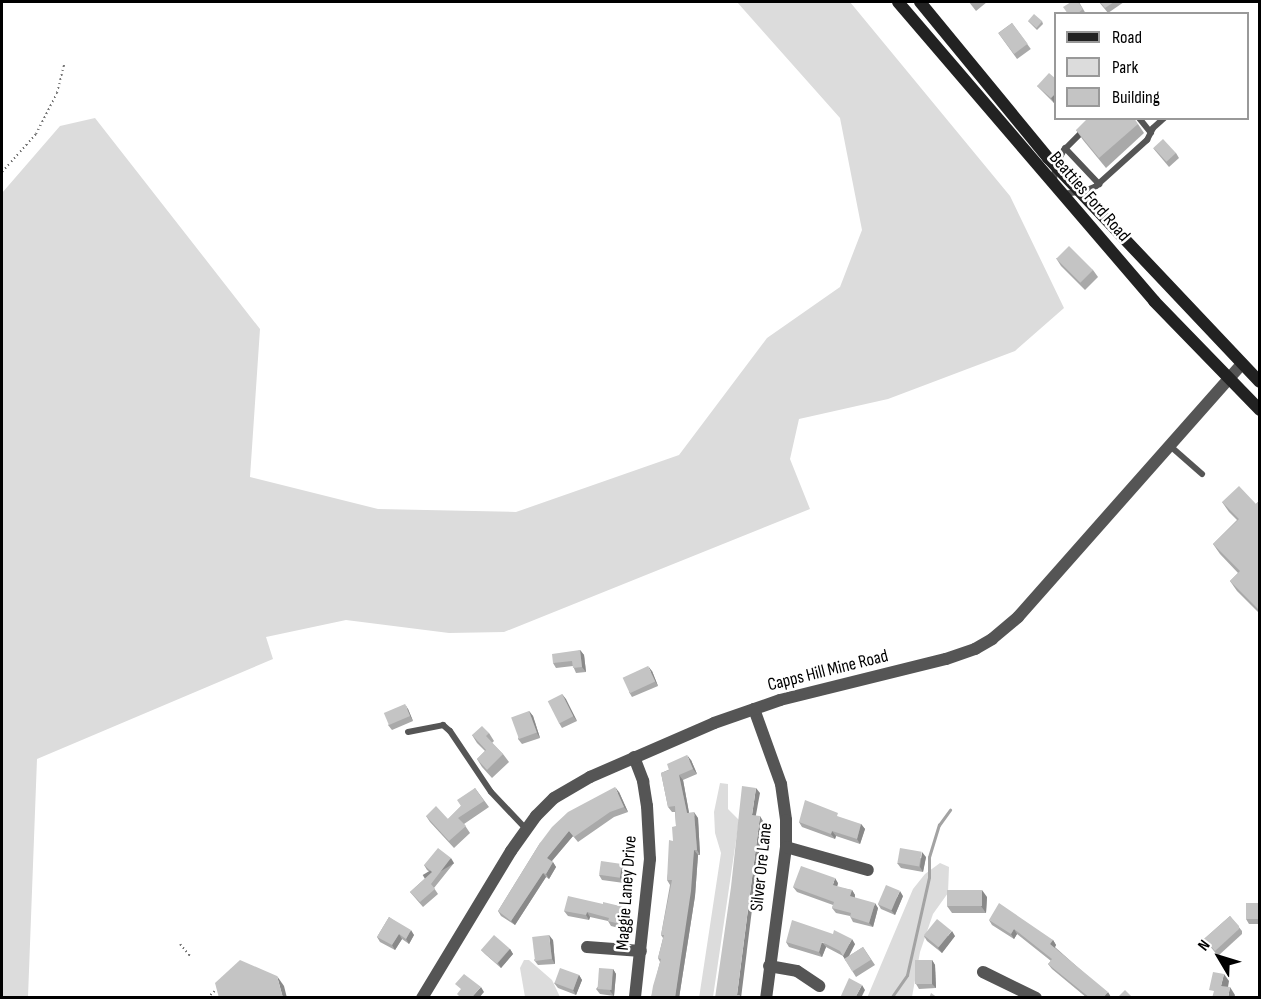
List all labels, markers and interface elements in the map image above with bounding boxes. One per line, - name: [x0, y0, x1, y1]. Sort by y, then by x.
- legend: [1054, 12, 1249, 120]
- text: Road: [1112, 27, 1142, 48]
- text: Park: [1112, 57, 1138, 78]
- text: Building: [1112, 87, 1160, 108]
- street label: Beatties Ford Road: [1044, 148, 1134, 246]
- street label: Capps Hill Mine Road: [765, 646, 891, 696]
- street label: Silver Ore Lane: [747, 822, 777, 912]
- street label: Maggie Laney Drive: [612, 835, 642, 951]
- north arrow: [1189, 927, 1249, 987]
- text: N: [1194, 936, 1215, 955]

